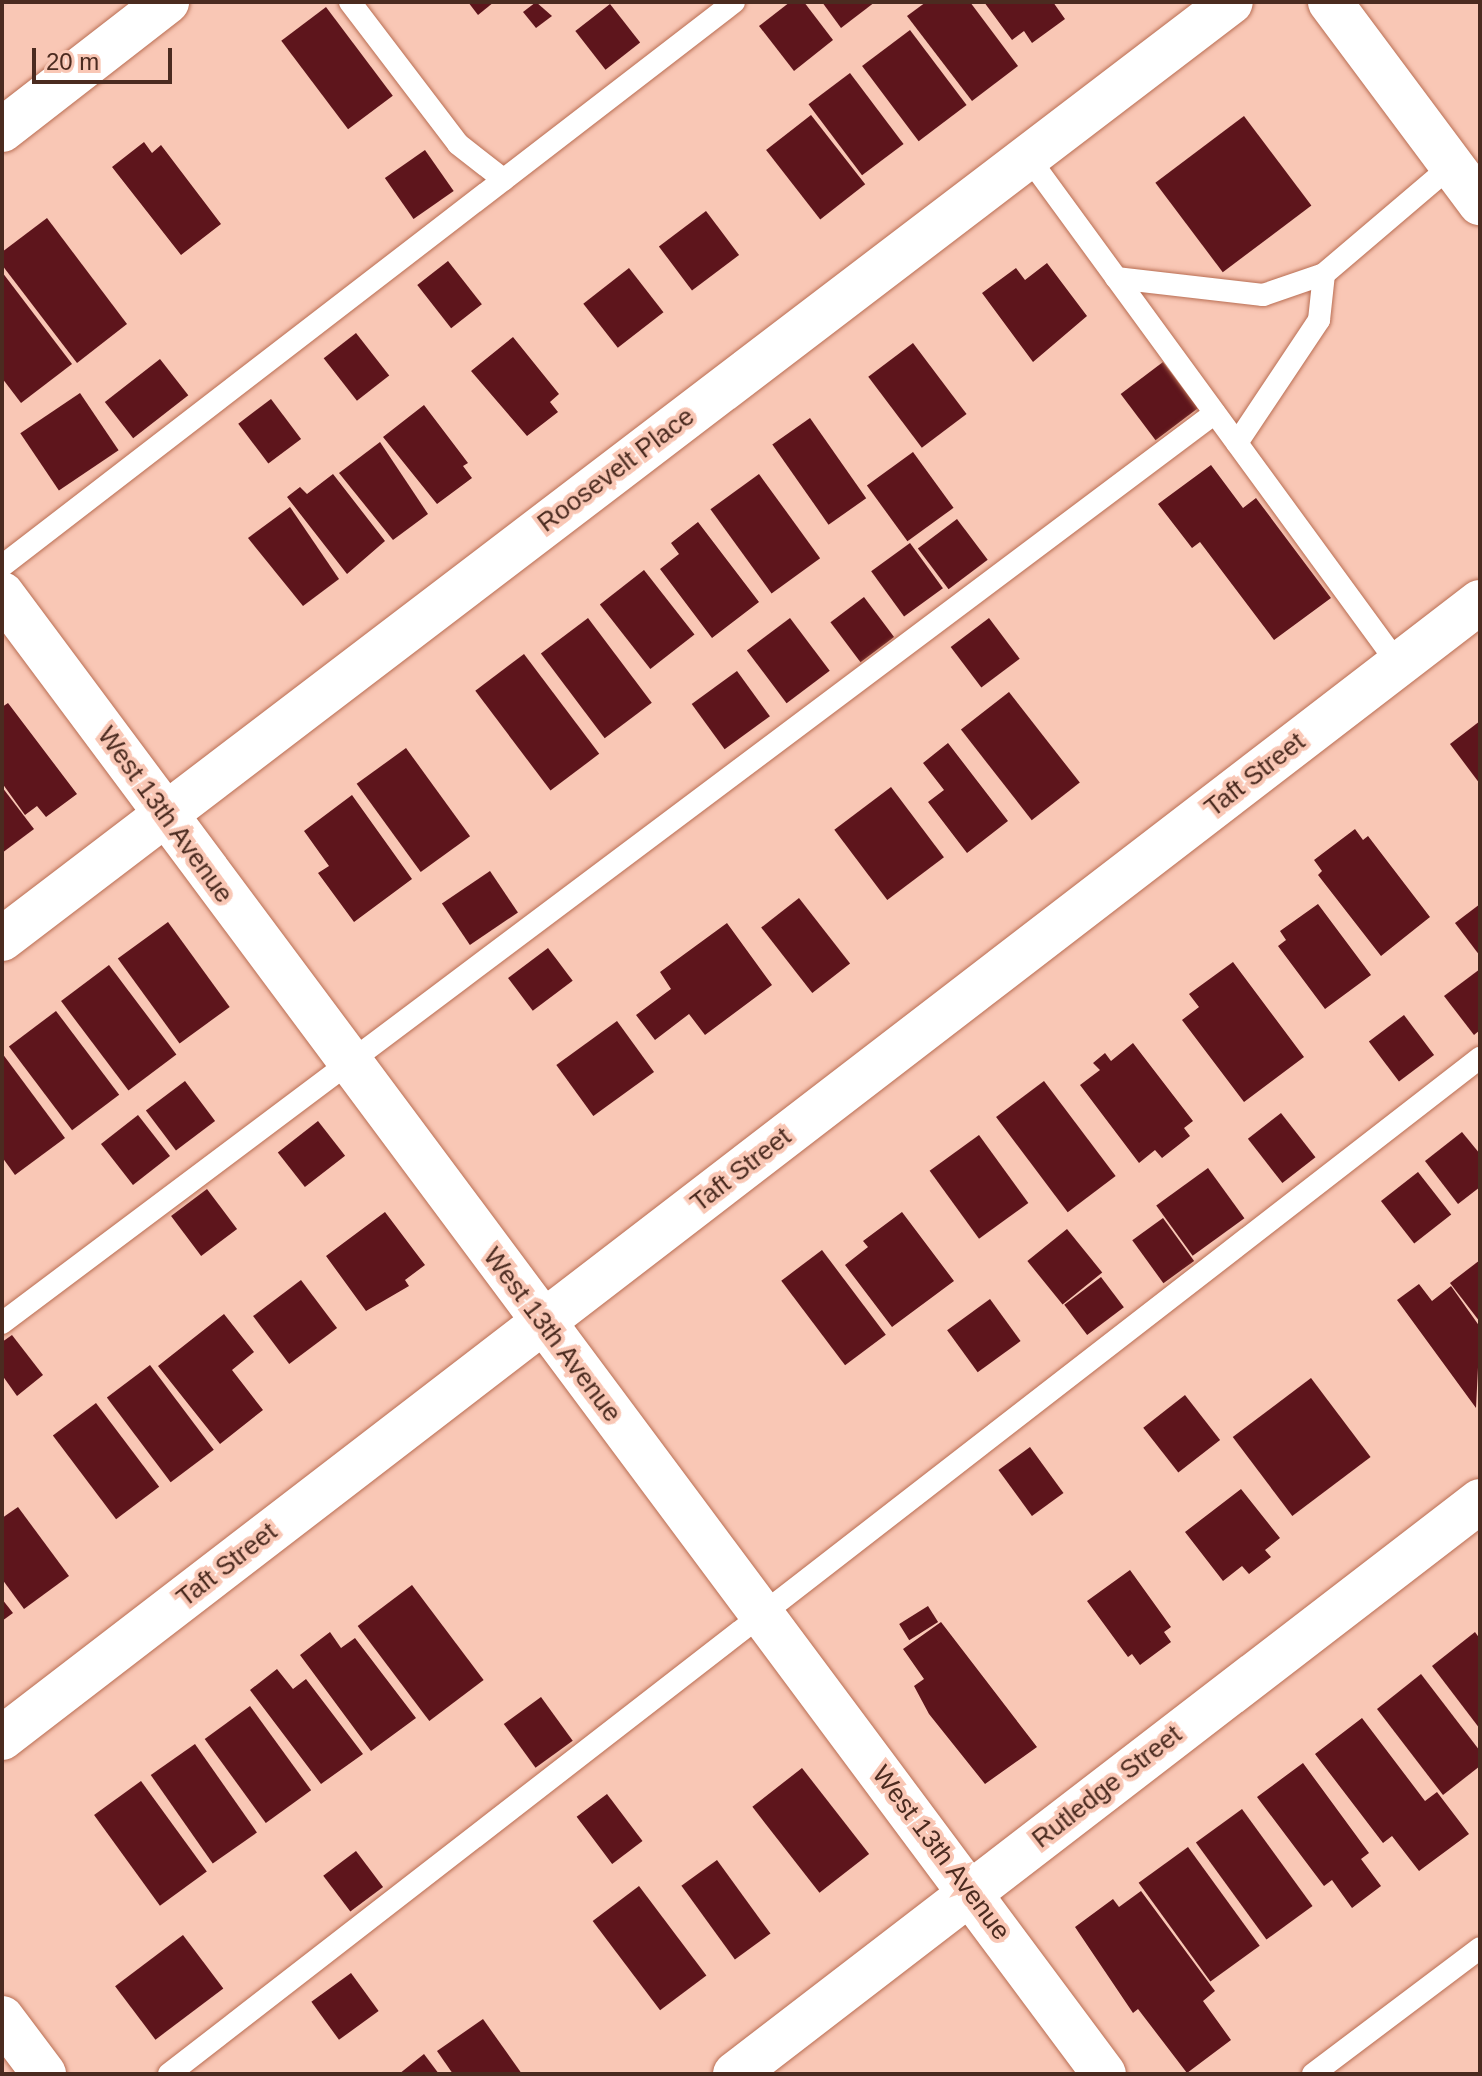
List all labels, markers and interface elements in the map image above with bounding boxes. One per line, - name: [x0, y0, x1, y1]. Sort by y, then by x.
- scale bar: [36, 32, 176, 82]
- text: 20 m: [46, 48, 99, 75]
- street label: Roosevelt Place: [532, 401, 700, 539]
- street label: West 13th Avenue: [90, 720, 240, 910]
- street label: Taft Street: [1199, 726, 1311, 824]
- street label: Taft Street: [685, 1121, 797, 1219]
- street label: West 13th Avenue: [476, 1241, 628, 1429]
- street label: Taft Street: [171, 1516, 283, 1614]
- street label: Rutledge Street: [1026, 1719, 1188, 1855]
- street label: West 13th Avenue: [865, 1759, 1017, 1947]

